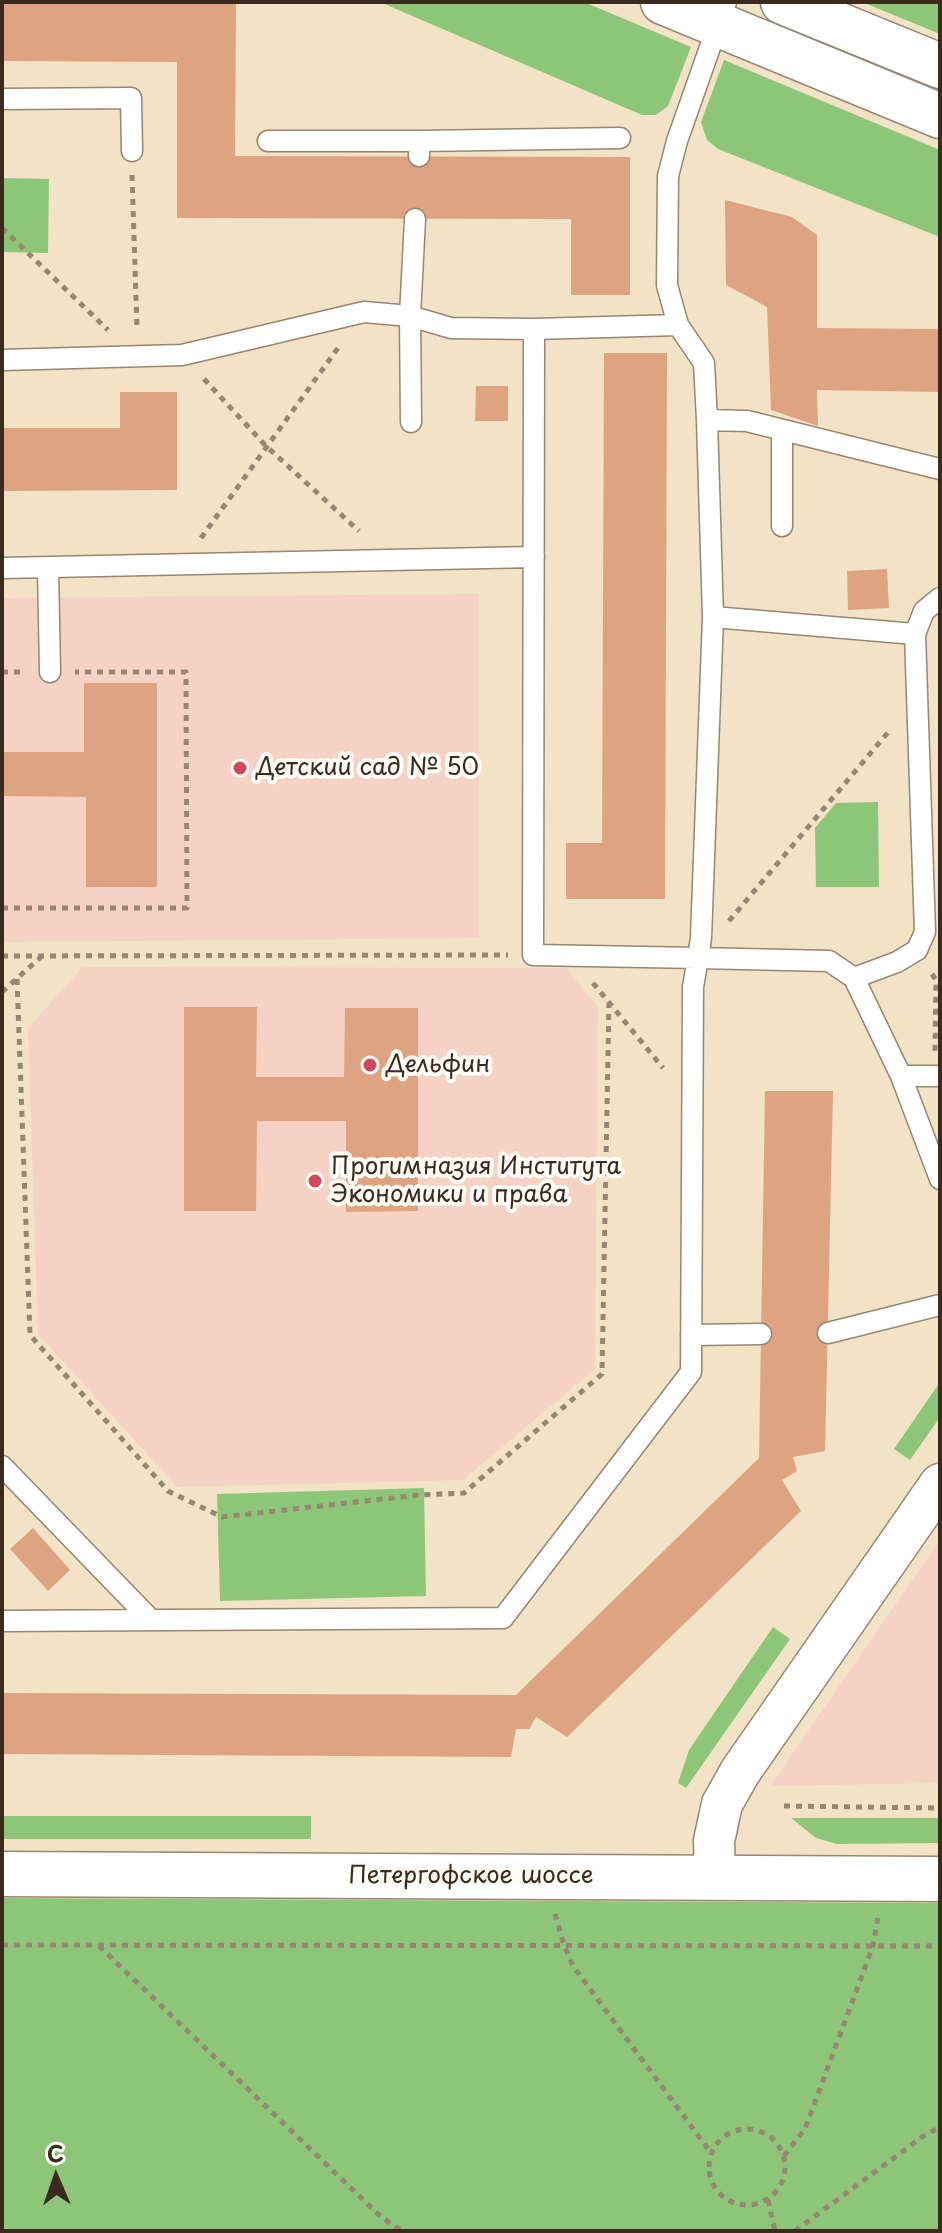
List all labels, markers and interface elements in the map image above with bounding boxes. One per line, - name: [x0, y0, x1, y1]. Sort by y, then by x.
- place label: Детский сад № 50: [256, 754, 479, 782]
- marker: Детский сад № 50: [231, 759, 249, 777]
- place label: Дельфин: [386, 1051, 490, 1079]
- marker: Дельфин: [361, 1056, 379, 1074]
- place label: Прогимназия Института Экономики и права: [331, 1153, 621, 1209]
- marker: Прогимназия Института Экономики и права: [306, 1172, 324, 1190]
- street label: Петергофское шоссе: [348, 1862, 594, 1890]
- text: С: [46, 2136, 64, 2169]
- north arrow: [16, 2137, 96, 2217]

